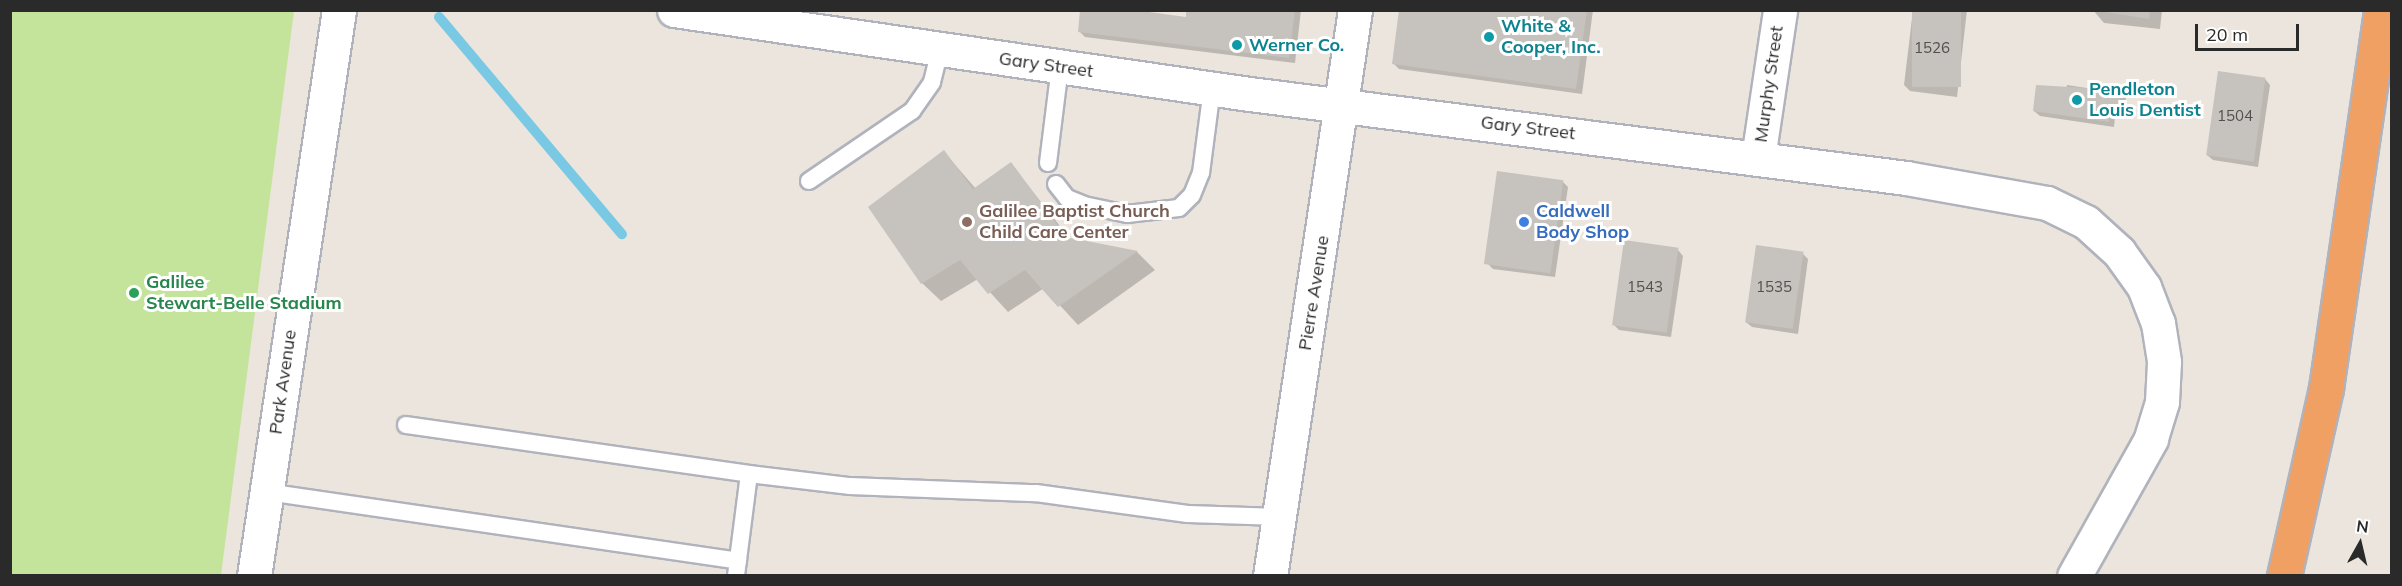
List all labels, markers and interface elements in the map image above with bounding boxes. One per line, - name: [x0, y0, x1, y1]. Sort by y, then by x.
- scale bar: [2198, 12, 2302, 50]
- place label: White & Cooper, Inc.: [1501, 16, 1601, 58]
- text: 20 m: [2206, 23, 2248, 46]
- street label: Murphy Street: [1750, 24, 1788, 144]
- marker: White & Cooper, Inc.: [1482, 30, 1496, 44]
- place label: Werner Co.: [1249, 34, 1344, 56]
- marker: Werner Co.: [1230, 38, 1244, 52]
- house number: 1526: [1914, 39, 1950, 57]
- street label: Gary Street: [997, 48, 1095, 82]
- place label: Pendleton Louis Dentist: [2089, 79, 2201, 122]
- marker: Pendleton Louis Dentist: [2070, 93, 2084, 107]
- house number: 1504: [2217, 107, 2253, 125]
- street label: Gary Street: [1480, 111, 1576, 145]
- place label: Galilee Baptist Church Child Care Center: [979, 201, 1170, 244]
- place label: Caldwell Body Shop: [1536, 201, 1629, 244]
- marker: Galilee Baptist Church Child Care Center: [960, 215, 974, 229]
- marker: Caldwell Body Shop: [1517, 215, 1531, 229]
- street label: Pierre Avenue: [1294, 234, 1334, 352]
- place label: Galilee Stewart-Belle Stadium: [146, 272, 342, 314]
- house number: 1543: [1627, 278, 1663, 296]
- house number: 1535: [1756, 278, 1792, 296]
- marker: Galilee Stewart-Belle Stadium: [127, 286, 141, 300]
- street label: Park Avenue: [265, 328, 301, 436]
- north arrow: [2330, 514, 2390, 574]
- text: N: [2355, 515, 2370, 537]

